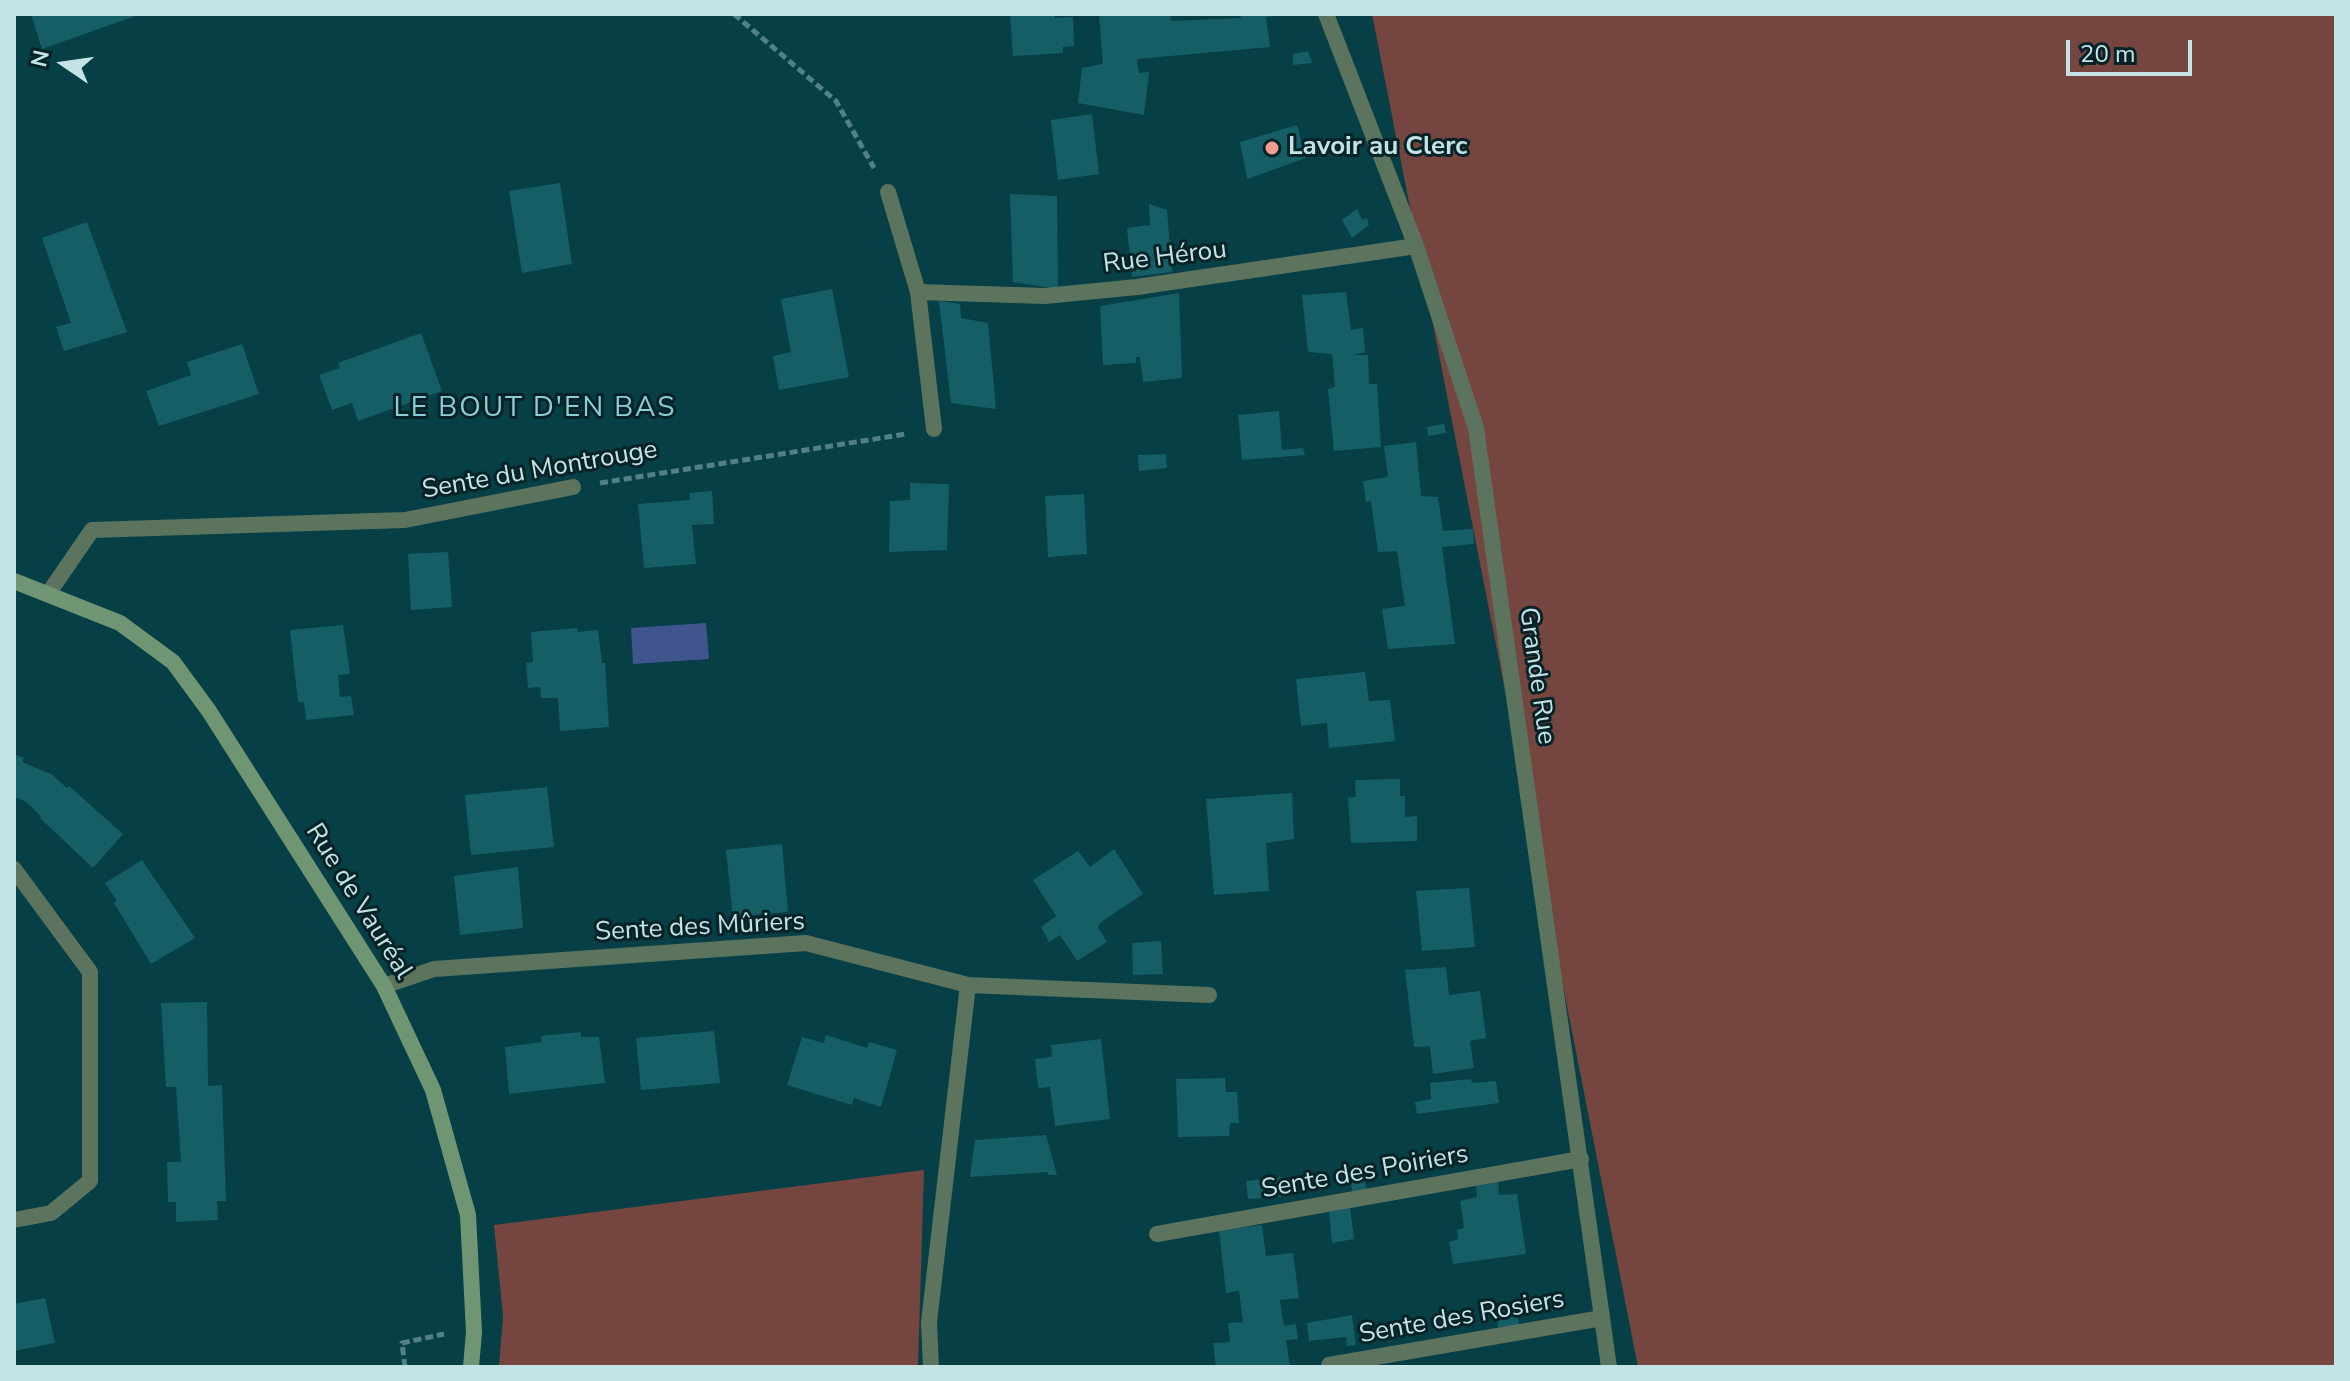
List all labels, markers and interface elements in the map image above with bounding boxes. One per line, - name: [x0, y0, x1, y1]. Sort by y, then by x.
- north arrow: [24, 24, 104, 104]
- scale bar: [2070, 24, 2196, 74]
- text: 20 m: [2080, 38, 2136, 70]
- text: N: [24, 47, 57, 70]
- place label: Lavoir au Clerc: [1288, 132, 1467, 164]
- marker: Lavoir au Clerc: [1263, 139, 1281, 157]
- street label: Rue Hérou: [1101, 235, 1229, 281]
- district label: LE BOUT D'EN BAS: [394, 392, 676, 426]
- street label: Sente du Montrouge: [420, 435, 660, 507]
- street label: Grande Rue: [1511, 605, 1561, 747]
- street label: Rue de Vauréal: [298, 819, 418, 985]
- street label: Sente des Mûriers: [594, 907, 806, 949]
- street label: Sente des Poiriers: [1259, 1139, 1471, 1207]
- street label: Sente des Rosiers: [1357, 1285, 1567, 1351]

